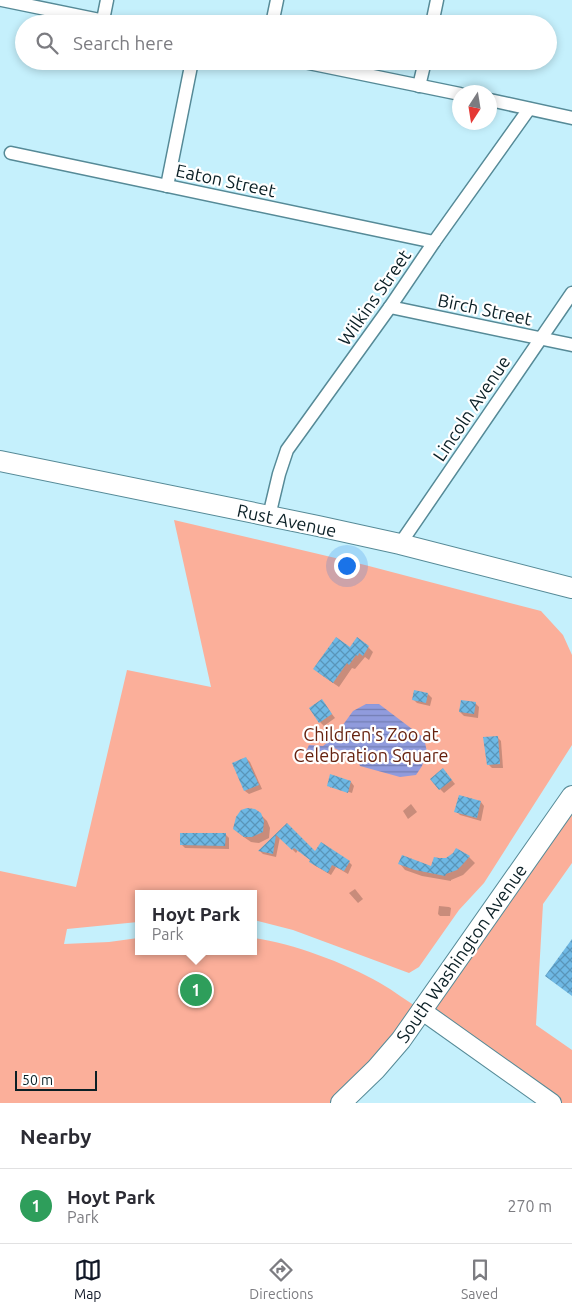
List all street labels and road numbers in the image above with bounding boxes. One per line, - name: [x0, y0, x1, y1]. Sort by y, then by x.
- street label: Eaton Street: [174, 160, 278, 200]
- street label: Wilkins Street: [334, 245, 414, 349]
- street label: Birch Street: [436, 289, 534, 329]
- street label: Lincoln Avenue: [428, 352, 514, 464]
- street label: Rust Avenue: [235, 500, 339, 540]
- street label: South Washington Avenue: [392, 860, 530, 1046]

